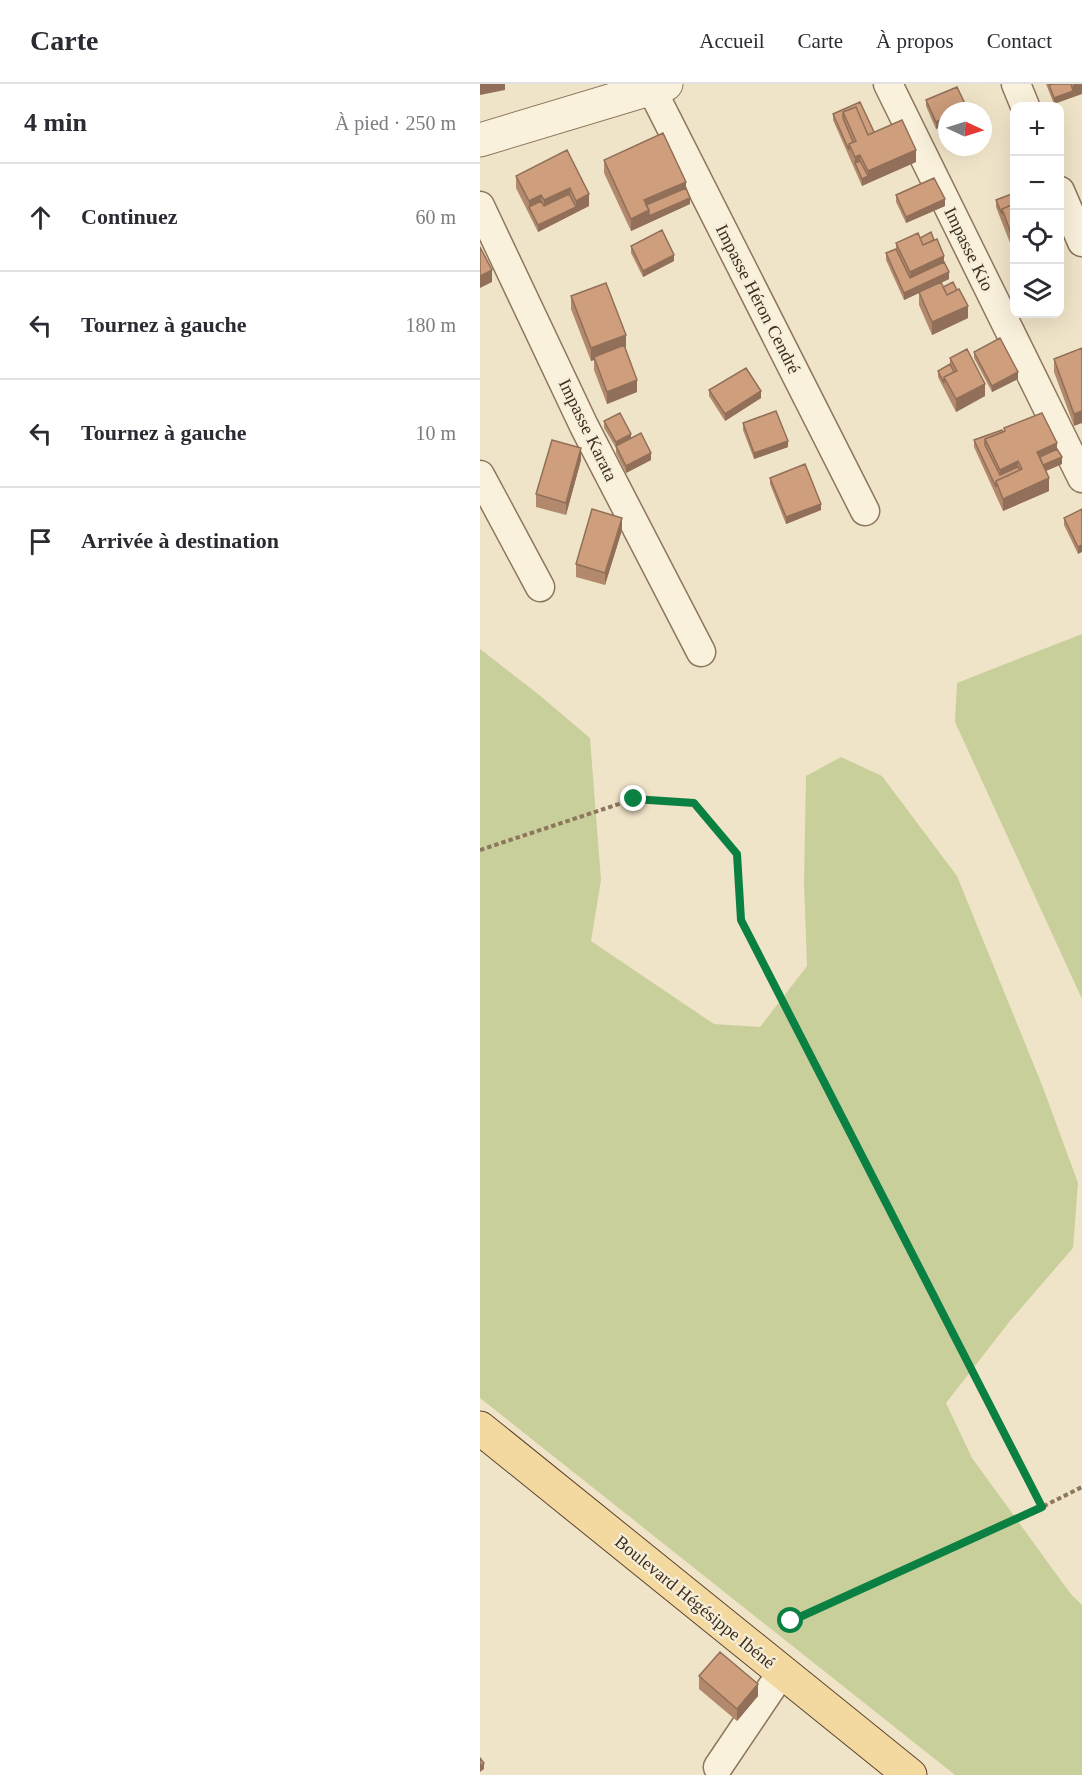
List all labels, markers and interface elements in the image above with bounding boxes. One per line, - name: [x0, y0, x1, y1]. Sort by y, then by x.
- text: Carte: [30, 25, 98, 56]
- text: Accueil: [699, 29, 765, 53]
- text: Carte: [798, 29, 843, 53]
- text: À propos: [876, 29, 954, 53]
- text: Contact: [987, 29, 1052, 53]
- north arrow: [938, 102, 992, 156]
- map controls: [1010, 102, 1064, 318]
- button: +: [1010, 102, 1064, 156]
- text: 4 min: [24, 108, 87, 137]
- text: À pied · 250 m: [335, 112, 456, 134]
- button: −: [1010, 156, 1064, 210]
- icon: ahead: [24, 201, 57, 234]
- text: Continuez: [81, 204, 178, 229]
- street label: Impasse Kio: [940, 204, 998, 294]
- text: 60 m: [415, 206, 456, 228]
- button: locate: [1010, 210, 1064, 264]
- street label: Impasse Héron Cendré: [712, 221, 804, 377]
- button: layers: [1010, 264, 1064, 318]
- icon: left: [24, 309, 57, 342]
- text: Tournez à gauche: [81, 312, 246, 337]
- text: 180 m: [405, 314, 456, 336]
- street label: Impasse Karata: [555, 376, 621, 484]
- icon: left: [24, 417, 57, 450]
- text: Tournez à gauche: [81, 420, 246, 445]
- text: 10 m: [415, 422, 456, 444]
- icon: arrive: [24, 525, 57, 558]
- text: Arrivée à destination: [81, 528, 279, 553]
- route end: [620, 785, 646, 811]
- street label: Boulevard Hégésippe Ibéné: [611, 1531, 779, 1673]
- route start: [777, 1607, 803, 1633]

